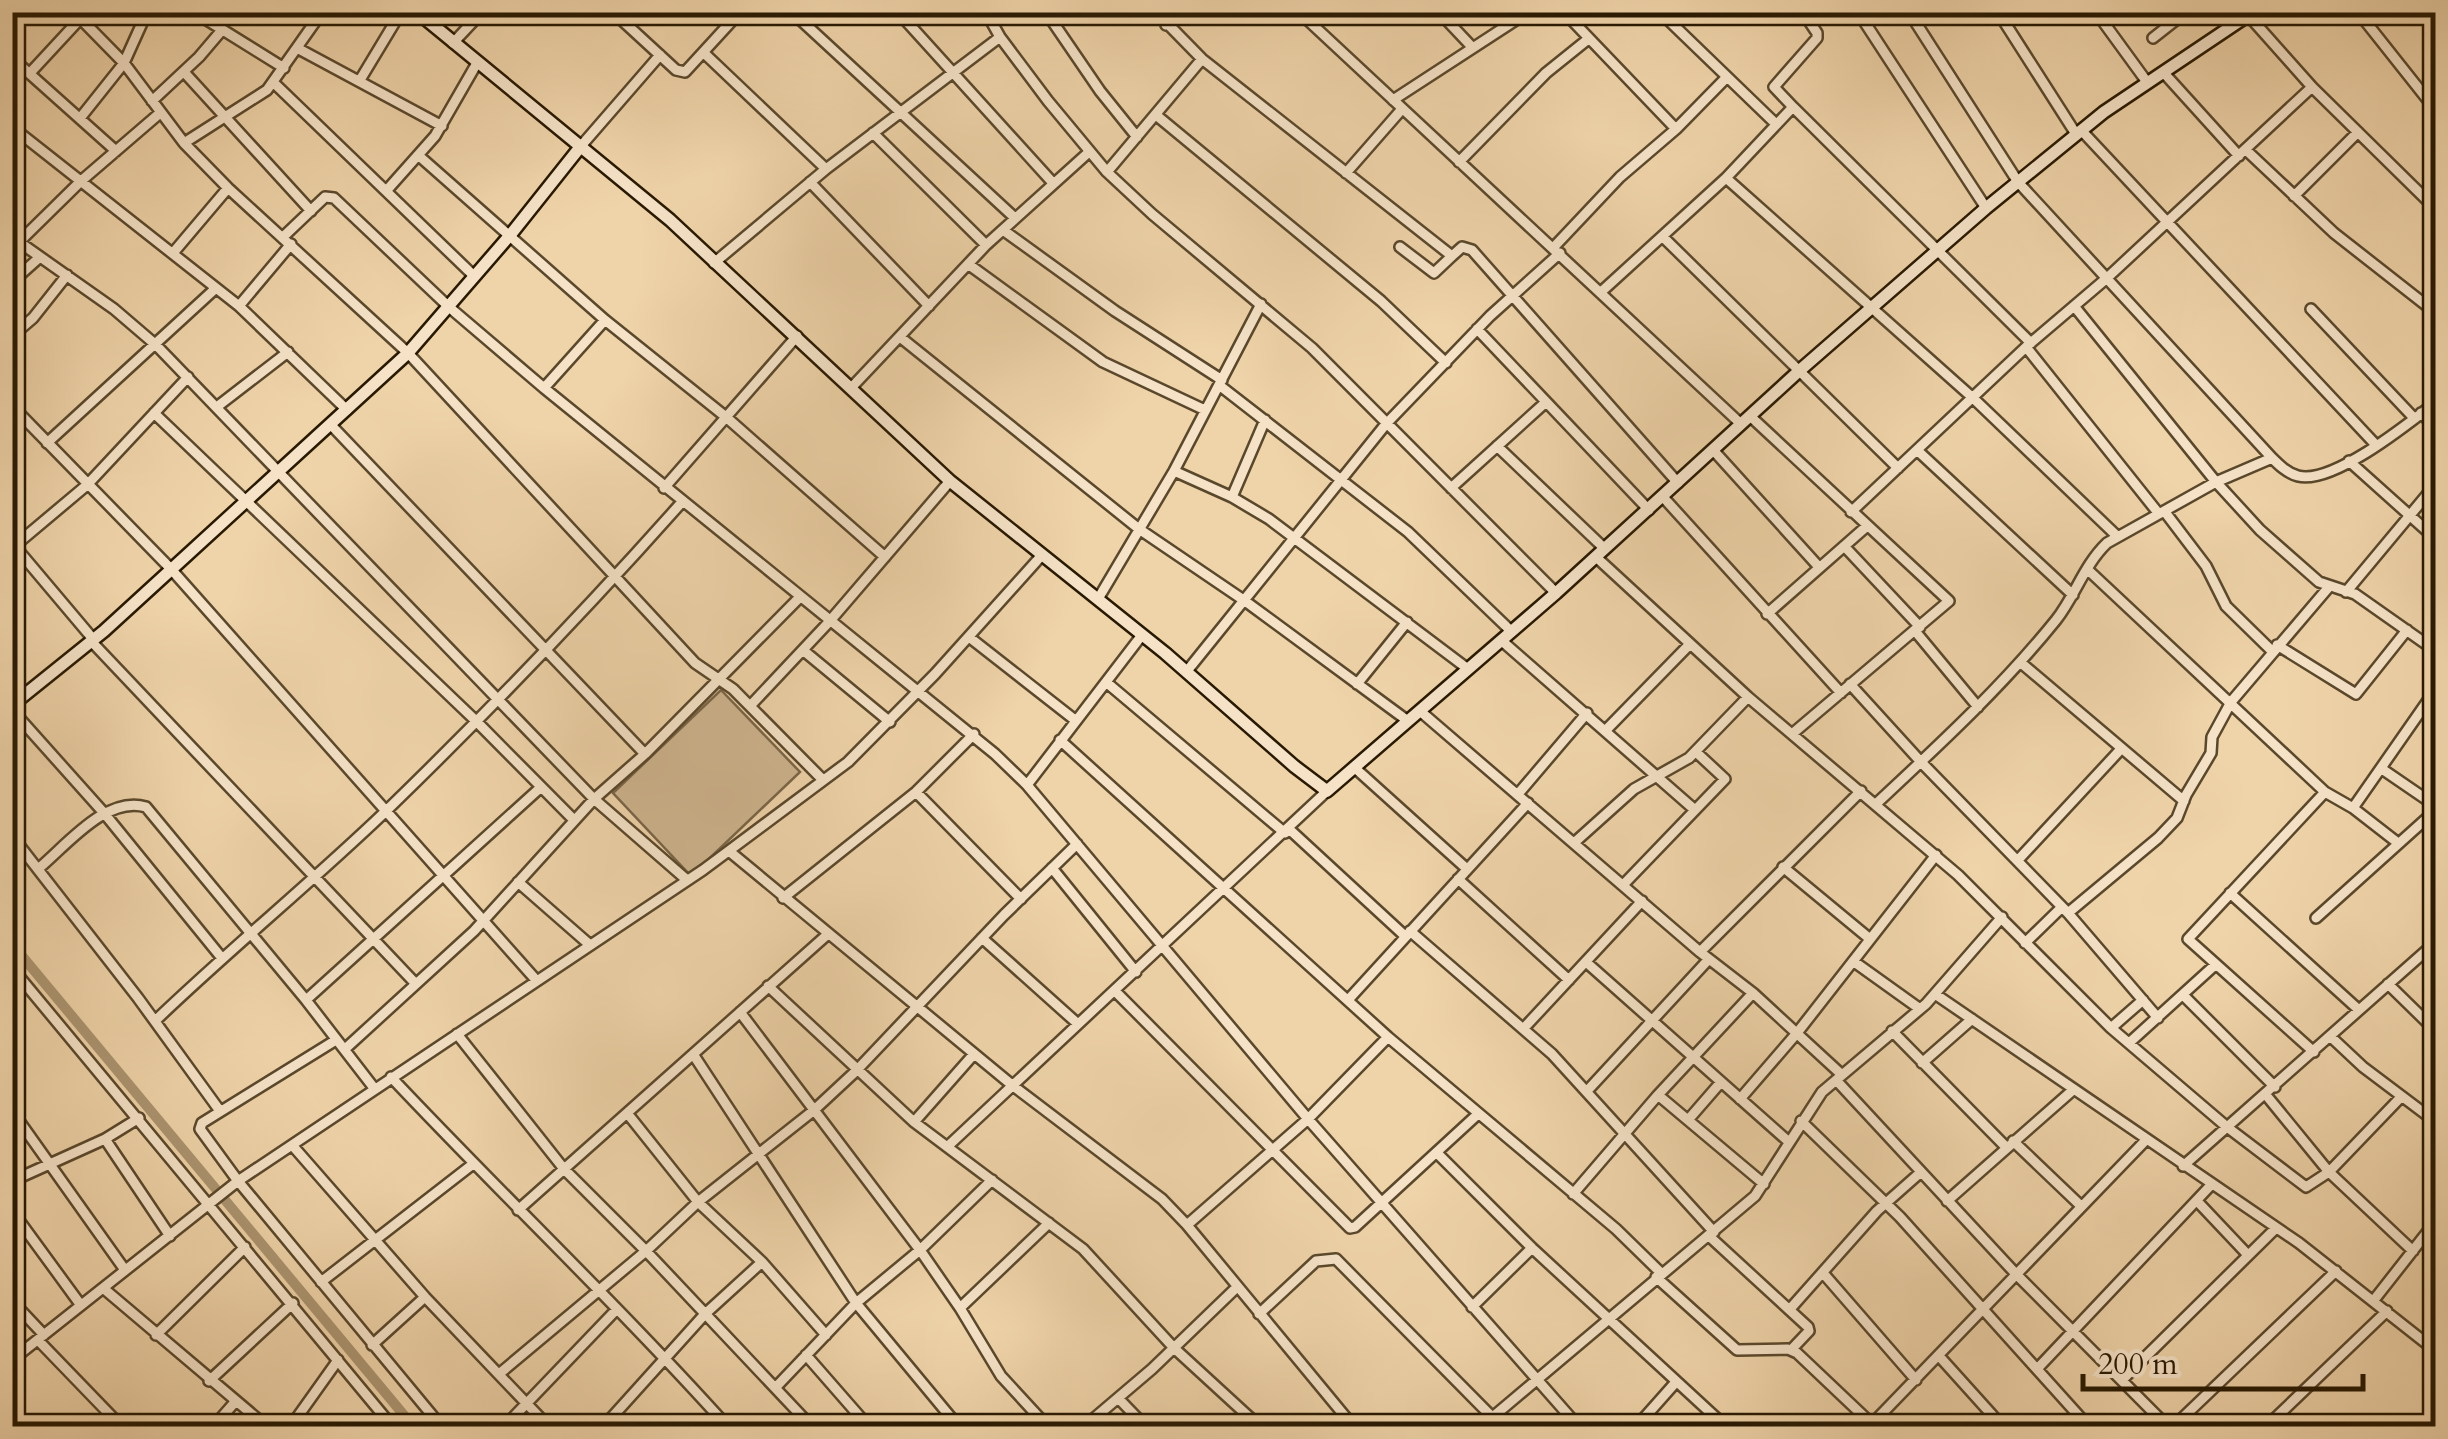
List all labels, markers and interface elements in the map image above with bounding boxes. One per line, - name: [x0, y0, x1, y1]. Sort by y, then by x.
- scale bar: [2083, 1329, 2363, 1391]
- text: 200 m: [2098, 1344, 2178, 1385]

